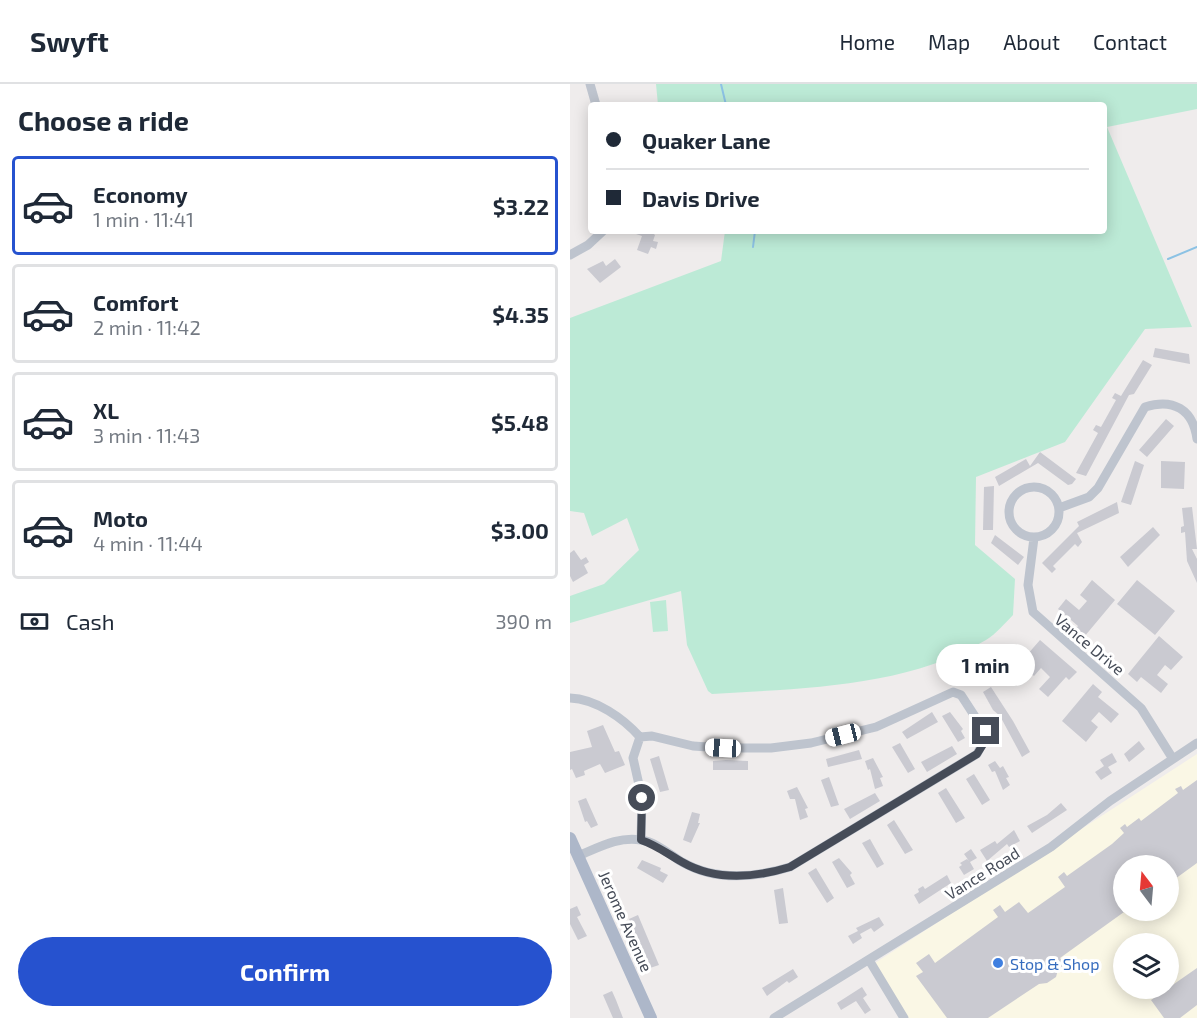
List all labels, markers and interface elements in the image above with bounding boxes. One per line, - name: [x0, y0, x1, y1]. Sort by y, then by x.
- text: Swyft: [30, 24, 109, 58]
- text: Home: [839, 29, 895, 54]
- text: Map: [928, 29, 970, 54]
- text: About: [1003, 29, 1060, 54]
- text: Contact: [1093, 29, 1167, 54]
- text: Choose a ride: [18, 104, 189, 136]
- text: Quaker Lane: [642, 127, 771, 153]
- icon: car: [21, 179, 75, 233]
- text: Economy: [93, 181, 188, 207]
- text: Davis Drive: [642, 185, 760, 211]
- text: $3.22: [493, 193, 549, 219]
- text: 1 min · 11:41: [93, 207, 194, 231]
- icon: car: [21, 287, 75, 341]
- text: Comfort: [93, 289, 178, 315]
- text: $4.35: [492, 301, 549, 327]
- text: 2 min · 11:42: [93, 315, 201, 339]
- icon: car: [21, 395, 75, 449]
- text: XL: [93, 397, 119, 423]
- text: $5.48: [491, 409, 549, 435]
- text: 3 min · 11:43: [93, 423, 200, 447]
- icon: car: [21, 503, 75, 557]
- text: Moto: [93, 505, 148, 531]
- text: $3.00: [491, 517, 549, 543]
- text: 4 min · 11:44: [93, 531, 203, 555]
- icon: cash: [18, 605, 51, 638]
- text: Cash: [66, 608, 115, 634]
- text: 390 m: [495, 609, 552, 633]
- street label: Vance Drive: [1051, 609, 1129, 679]
- callout: 1 min: [936, 644, 1036, 686]
- text: 1 min: [961, 653, 1010, 677]
- route end: [972, 717, 999, 744]
- car: [823, 722, 863, 748]
- car: [705, 738, 741, 758]
- route start: [628, 784, 655, 811]
- street label: Vance Road: [941, 843, 1023, 903]
- north arrow: [1113, 855, 1179, 921]
- map controls: [1113, 855, 1179, 999]
- street label: Jerome Avenue: [595, 867, 657, 975]
- button: layers: [1113, 933, 1179, 999]
- button: Confirm: [18, 937, 552, 1006]
- place label: Stop & Shop: [1010, 954, 1099, 973]
- marker: Stop & Shop: [991, 956, 1005, 970]

